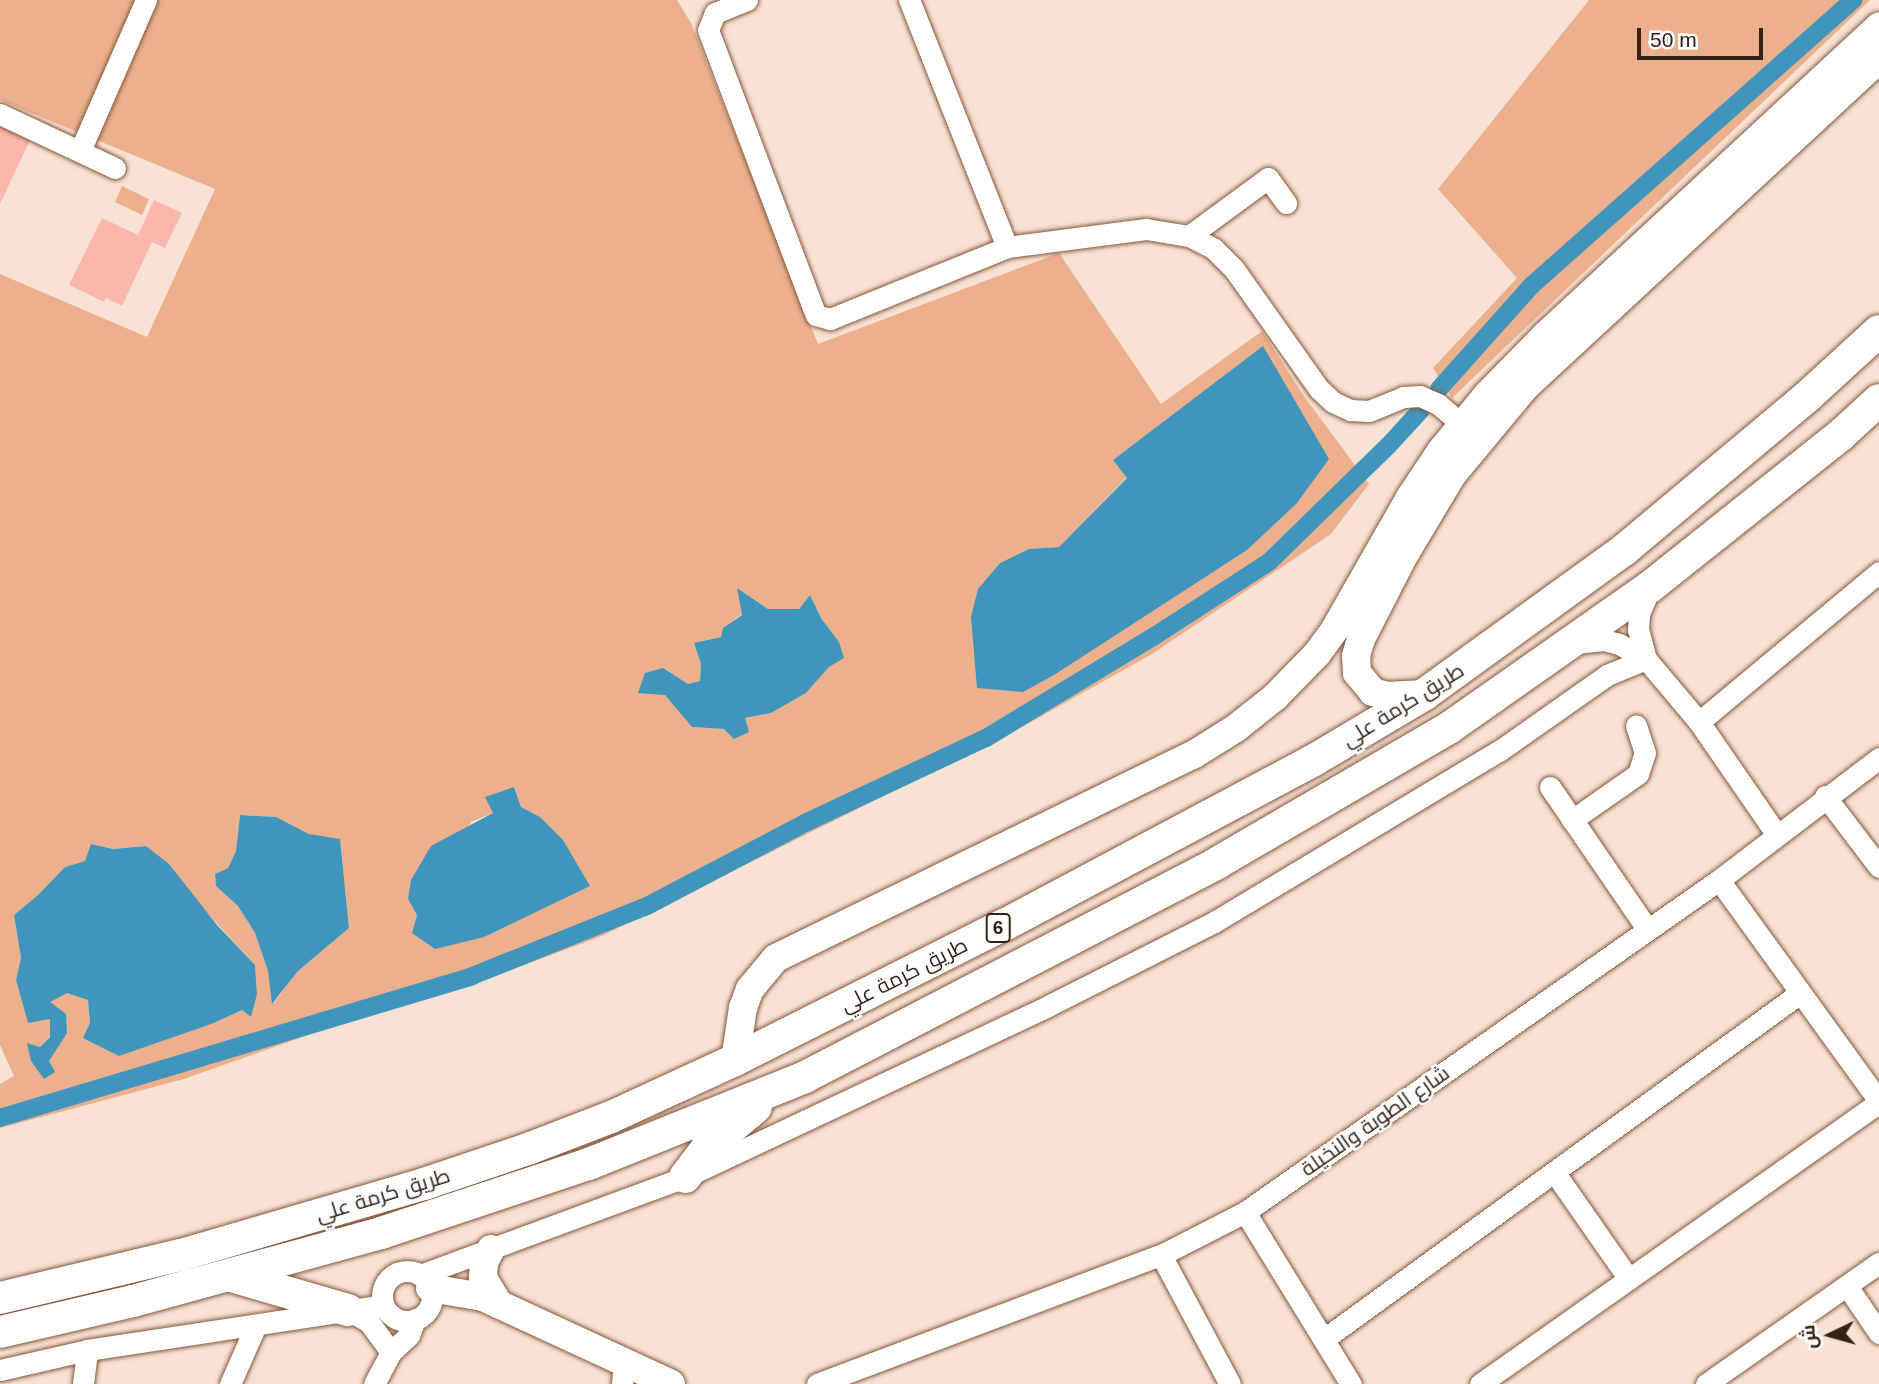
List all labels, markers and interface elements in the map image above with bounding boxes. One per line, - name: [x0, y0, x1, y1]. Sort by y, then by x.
- scale bar: [1641, 14, 1767, 58]
- text: 50 m: [1650, 28, 1697, 51]
- street label: طريق كرمة علي: [1337, 657, 1469, 753]
- road number: 6: [984, 912, 1012, 944]
- street label: طريق كرمة علي: [836, 932, 972, 1018]
- street label: شارع الطوبة والنخيلة: [1296, 1060, 1454, 1182]
- street label: طريق كرمة علي: [313, 1163, 453, 1227]
- north arrow: [1795, 1300, 1865, 1370]
- text: ش: [1797, 1324, 1820, 1350]

